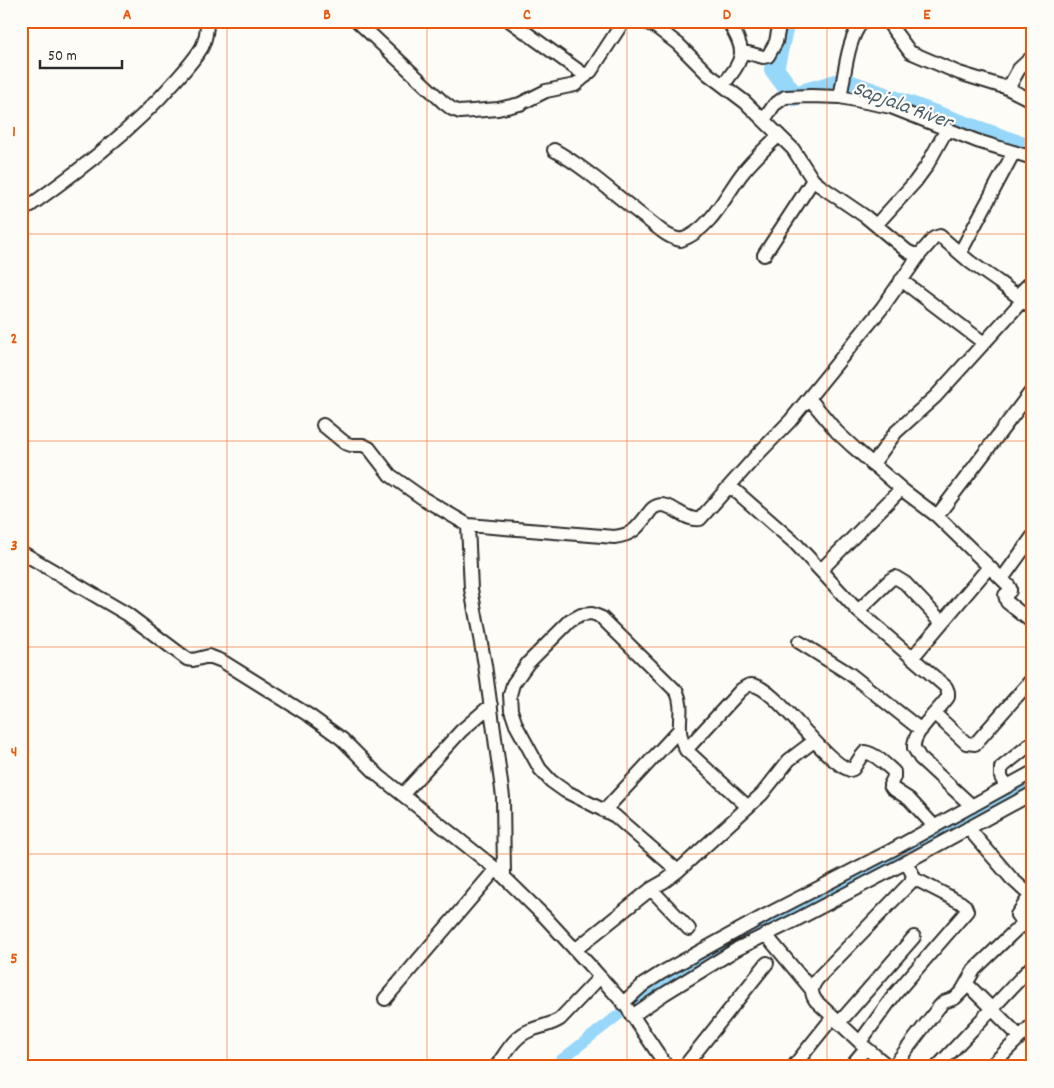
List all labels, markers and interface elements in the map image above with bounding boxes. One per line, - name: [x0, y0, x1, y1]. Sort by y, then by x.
- text: A: [123, 4, 132, 27]
- text: B: [323, 4, 331, 27]
- text: C: [523, 4, 531, 27]
- text: D: [723, 4, 732, 27]
- text: E: [923, 4, 931, 27]
- scale bar: [40, 38, 122, 70]
- text: 50 m: [48, 46, 77, 68]
- water label: Sapjala River: [848, 75, 958, 139]
- text: 1: [12, 121, 16, 144]
- text: 2: [11, 328, 18, 351]
- text: 3: [10, 535, 18, 558]
- text: 4: [11, 741, 17, 764]
- text: 5: [10, 948, 18, 971]

